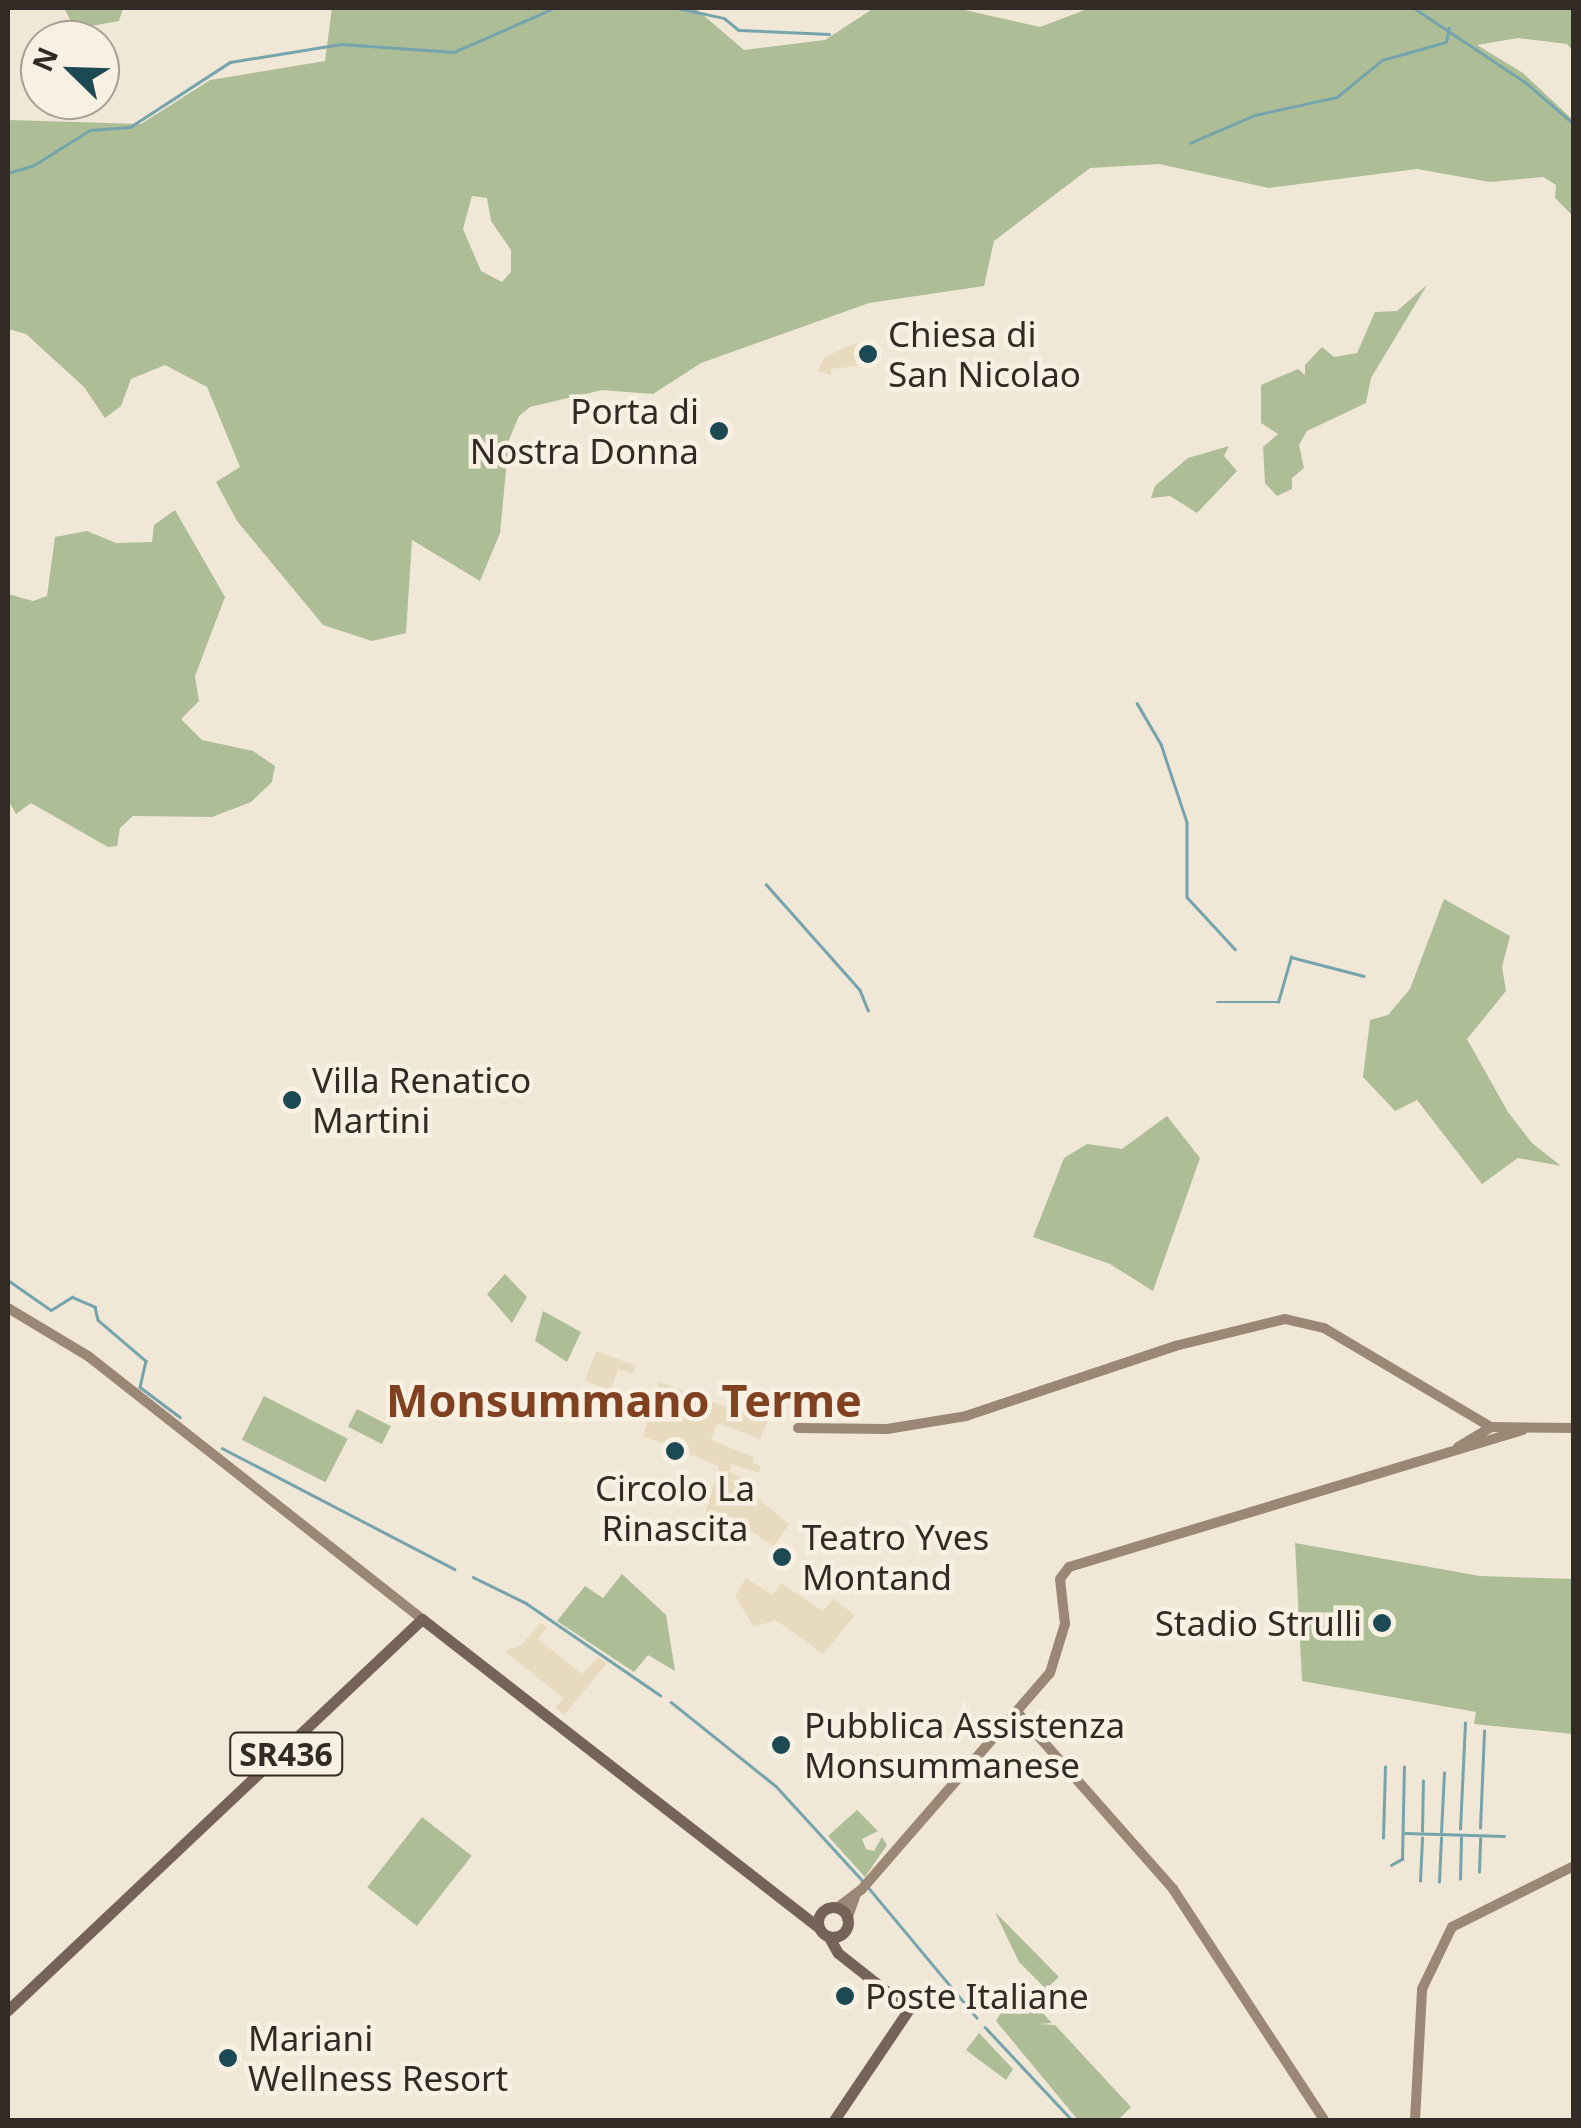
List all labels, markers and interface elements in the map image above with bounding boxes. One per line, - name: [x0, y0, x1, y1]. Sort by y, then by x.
- north arrow: [20, 20, 120, 120]
- text: N: [22, 41, 66, 77]
- place label: Chiesa di San Nicolao: [888, 313, 1081, 395]
- marker: Chiesa di San Nicolao: [857, 343, 879, 365]
- place label: Porta di Nostra Donna: [470, 390, 699, 472]
- marker: Porta di Nostra Donna: [708, 420, 730, 442]
- place label: Villa Renatico Martini: [312, 1059, 531, 1141]
- marker: Villa Renatico Martini: [281, 1089, 303, 1111]
- district label: Monsummano Terme: [386, 1373, 862, 1427]
- marker: Circolo La Rinascita: [664, 1440, 686, 1462]
- place label: Circolo La Rinascita: [595, 1467, 755, 1549]
- place label: Teatro Yves Montand: [802, 1516, 989, 1598]
- marker: Teatro Yves Montand: [771, 1546, 793, 1568]
- place label: Stadio Strulli: [1155, 1602, 1362, 1644]
- marker: Stadio Strulli: [1371, 1612, 1393, 1634]
- place label: Pubblica Assistenza Monsummanese: [804, 1704, 1125, 1786]
- road number: SR436: [228, 1727, 344, 1781]
- marker: Pubblica Assistenza Monsummanese: [768, 1732, 794, 1758]
- place label: Poste Italiane: [865, 1975, 1089, 2017]
- marker: Poste Italiane: [834, 1985, 856, 2007]
- place label: Mariani Wellness Resort: [248, 2017, 508, 2099]
- marker: Mariani Wellness Resort: [217, 2047, 239, 2069]

